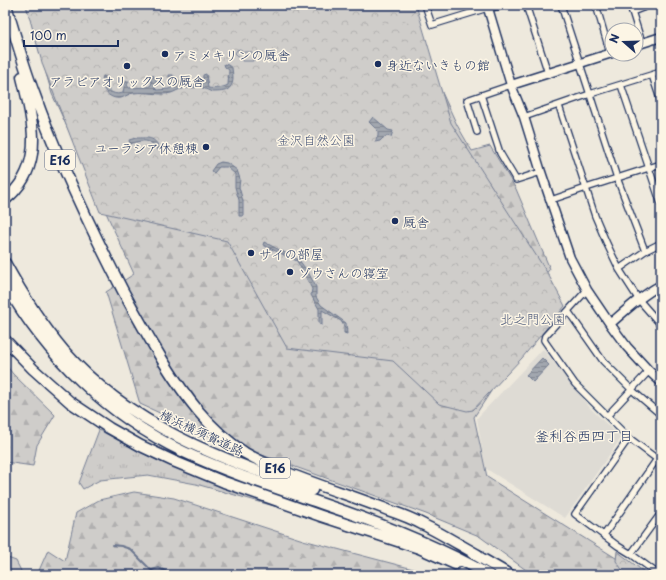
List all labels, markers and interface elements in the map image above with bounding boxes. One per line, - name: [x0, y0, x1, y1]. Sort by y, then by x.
- scale bar: [24, 22, 118, 48]
- north arrow: [604, 22, 644, 62]
- text: 100 m: [30, 26, 67, 44]
- text: N: [605, 31, 624, 45]
- place label: アミメキリンの厩舎: [173, 45, 290, 64]
- marker: アミメキリンの厩舎: [160, 49, 170, 59]
- place label: 身近ないきもの館: [386, 55, 490, 74]
- marker: 身近ないきもの館: [373, 59, 383, 69]
- marker: アラビアオリックスの厩舎: [122, 61, 132, 71]
- place label: アラビアオリックスの厩舎: [49, 71, 205, 90]
- park label: 金沢自然公園: [277, 130, 355, 149]
- place label: ユーラシア休憩棟: [95, 138, 198, 157]
- marker: ユーラシア休憩棟: [201, 142, 211, 152]
- road number: E16: [45, 150, 75, 170]
- place label: 厩舎: [403, 212, 429, 231]
- marker: 厩舎: [390, 216, 400, 226]
- place label: サイの部屋: [259, 244, 323, 263]
- marker: サイの部屋: [246, 248, 256, 258]
- place label: ゾウさんの寝室: [298, 263, 389, 282]
- marker: ゾウさんの寝室: [285, 267, 295, 277]
- park label: 北之門公園: [500, 309, 566, 328]
- street label: 横浜横須賀道路: [157, 404, 247, 460]
- district label: 釜利谷西四丁目: [535, 425, 633, 446]
- road number: E16: [260, 458, 290, 478]

